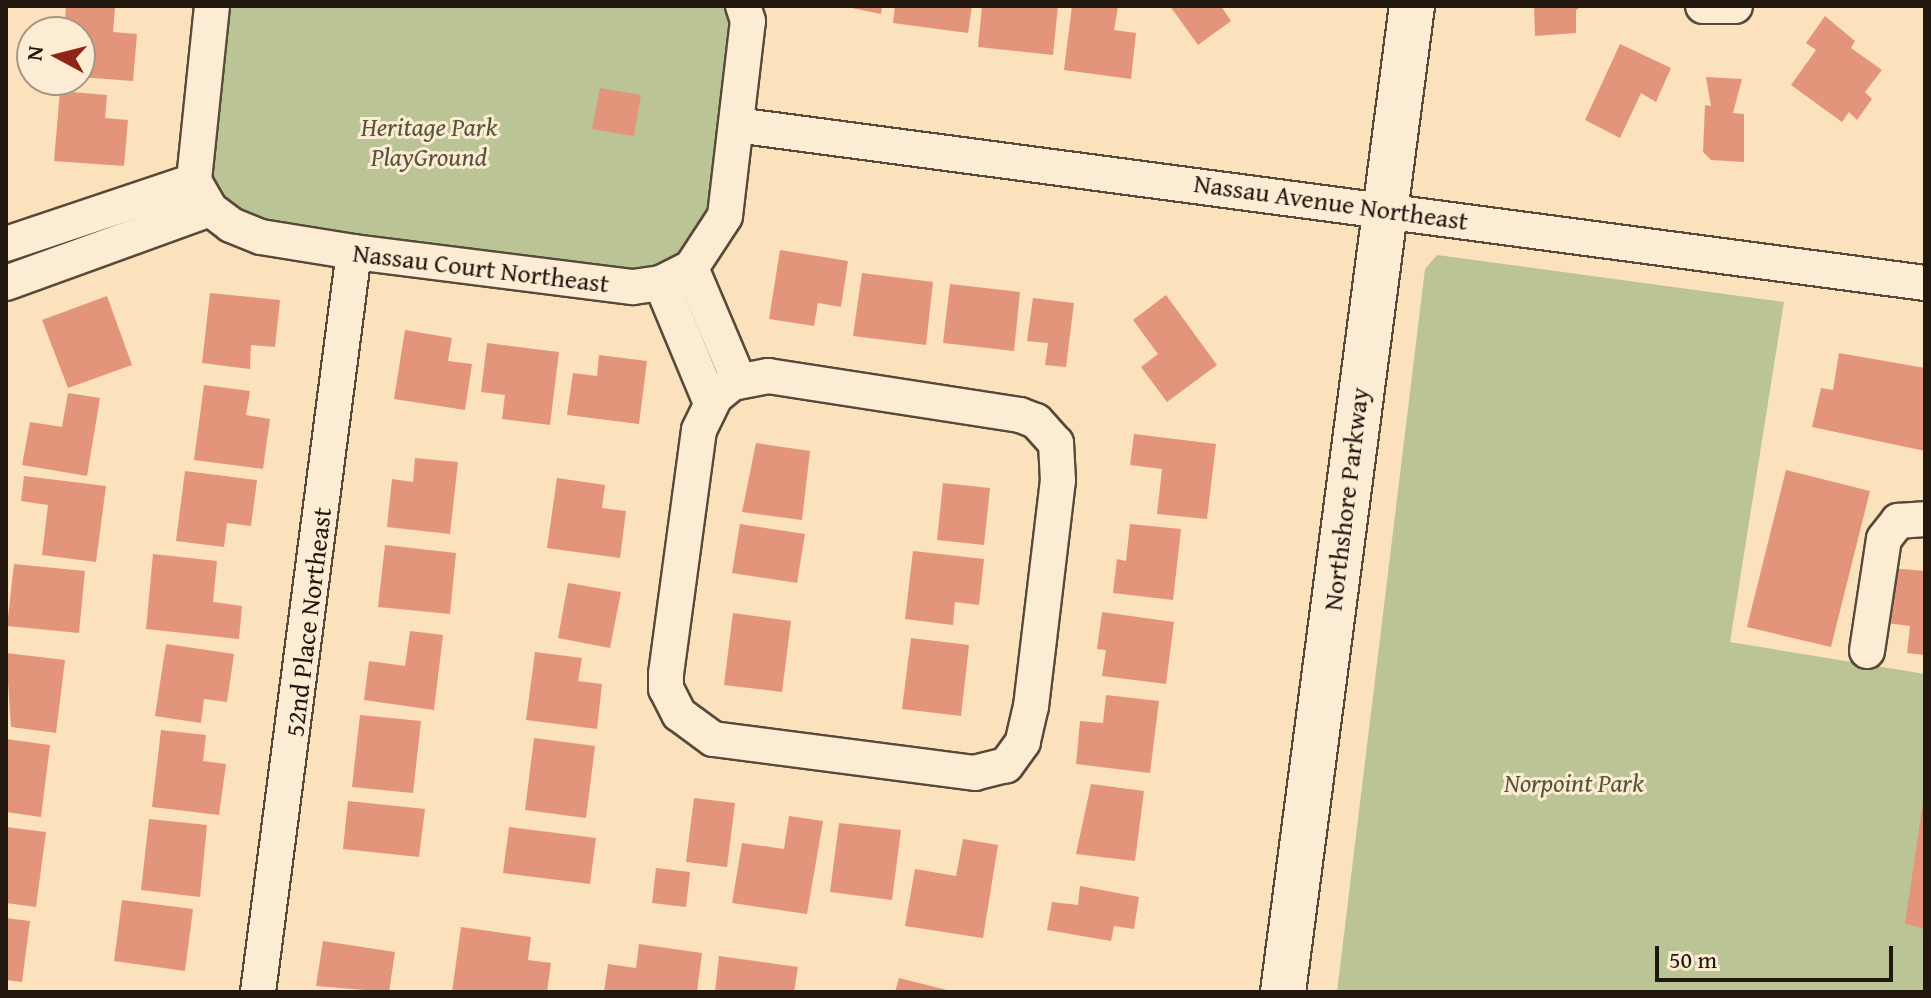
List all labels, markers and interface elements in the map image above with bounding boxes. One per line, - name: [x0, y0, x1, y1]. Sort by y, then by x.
- north arrow: [16, 16, 96, 96]
- text: N: [17, 44, 51, 63]
- park label: Heritage Park PlayGround: [361, 111, 497, 172]
- street label: Nassau Avenue Northeast: [1192, 167, 1470, 237]
- street label: Nassau Court Northeast: [351, 237, 611, 299]
- street label: Northshore Parkway: [1317, 386, 1375, 612]
- street label: 52nd Place Northeast: [278, 505, 338, 739]
- park label: Norpoint Park: [1504, 767, 1644, 799]
- scale bar: [1659, 930, 1897, 980]
- text: 50 m: [1669, 942, 1717, 977]

